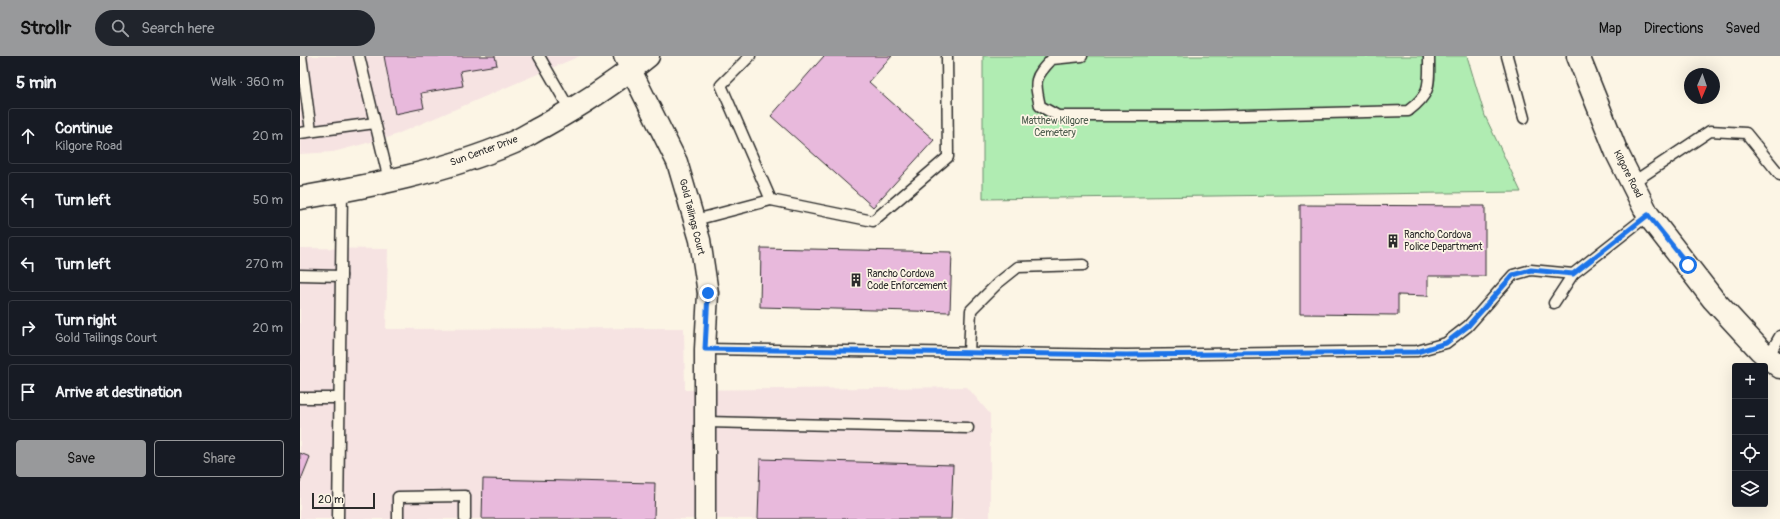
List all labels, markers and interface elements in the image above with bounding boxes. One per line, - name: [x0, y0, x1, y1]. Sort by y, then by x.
- search box: [95, 10, 375, 46]
- text: Strollr: [20, 16, 71, 40]
- icon: search: [109, 17, 131, 39]
- text: Search here: [141, 19, 214, 38]
- text: Map: [1599, 20, 1622, 37]
- text: Directions: [1644, 20, 1703, 37]
- text: Saved: [1725, 20, 1760, 37]
- north arrow: [1684, 68, 1720, 104]
- text: 5 min: [16, 72, 56, 93]
- text: Walk · 360 m: [210, 74, 284, 90]
- park label: Matthew Kilgore Cemetery: [1021, 115, 1089, 139]
- text: Continue: [55, 119, 113, 138]
- icon: ahead: [17, 125, 39, 147]
- text: 20 m: [252, 128, 283, 144]
- street label: Sun Center Drive: [448, 133, 520, 169]
- text: Kilgore Road: [55, 138, 122, 154]
- street label: Kilgore Road: [1611, 148, 1645, 200]
- street label: Gold Tailings Court: [677, 178, 708, 257]
- icon: left: [17, 189, 39, 211]
- text: Turn left: [55, 191, 111, 210]
- text: 50 m: [253, 192, 283, 208]
- place label: Rancho Cordova Police Department: [1404, 229, 1484, 253]
- building icon: Rancho Cordova Police Department: [1385, 233, 1401, 249]
- icon: left: [17, 253, 39, 275]
- text: Turn left: [55, 255, 111, 274]
- text: 270 m: [246, 256, 283, 272]
- route start: [1679, 256, 1697, 274]
- place label: Rancho Cordova Code Enforcement: [867, 268, 948, 292]
- building icon: Rancho Cordova Code Enforcement: [848, 272, 864, 288]
- route end: [699, 284, 717, 302]
- text: Turn right: [55, 311, 116, 330]
- icon: right: [17, 317, 39, 339]
- text: 20 m: [252, 320, 283, 336]
- text: Gold Tailings Court: [55, 330, 157, 346]
- map controls: [1732, 363, 1768, 507]
- button: +: [1732, 363, 1768, 399]
- icon: arrive: [17, 381, 39, 403]
- text: Arrive at destination: [55, 383, 182, 402]
- button: −: [1732, 399, 1768, 435]
- button: locate: [1732, 435, 1768, 471]
- button: Save: [16, 440, 146, 477]
- button: Share: [154, 440, 284, 477]
- button: layers: [1732, 471, 1768, 507]
- scale bar: [312, 491, 375, 510]
- text: 20 m: [318, 493, 344, 506]

